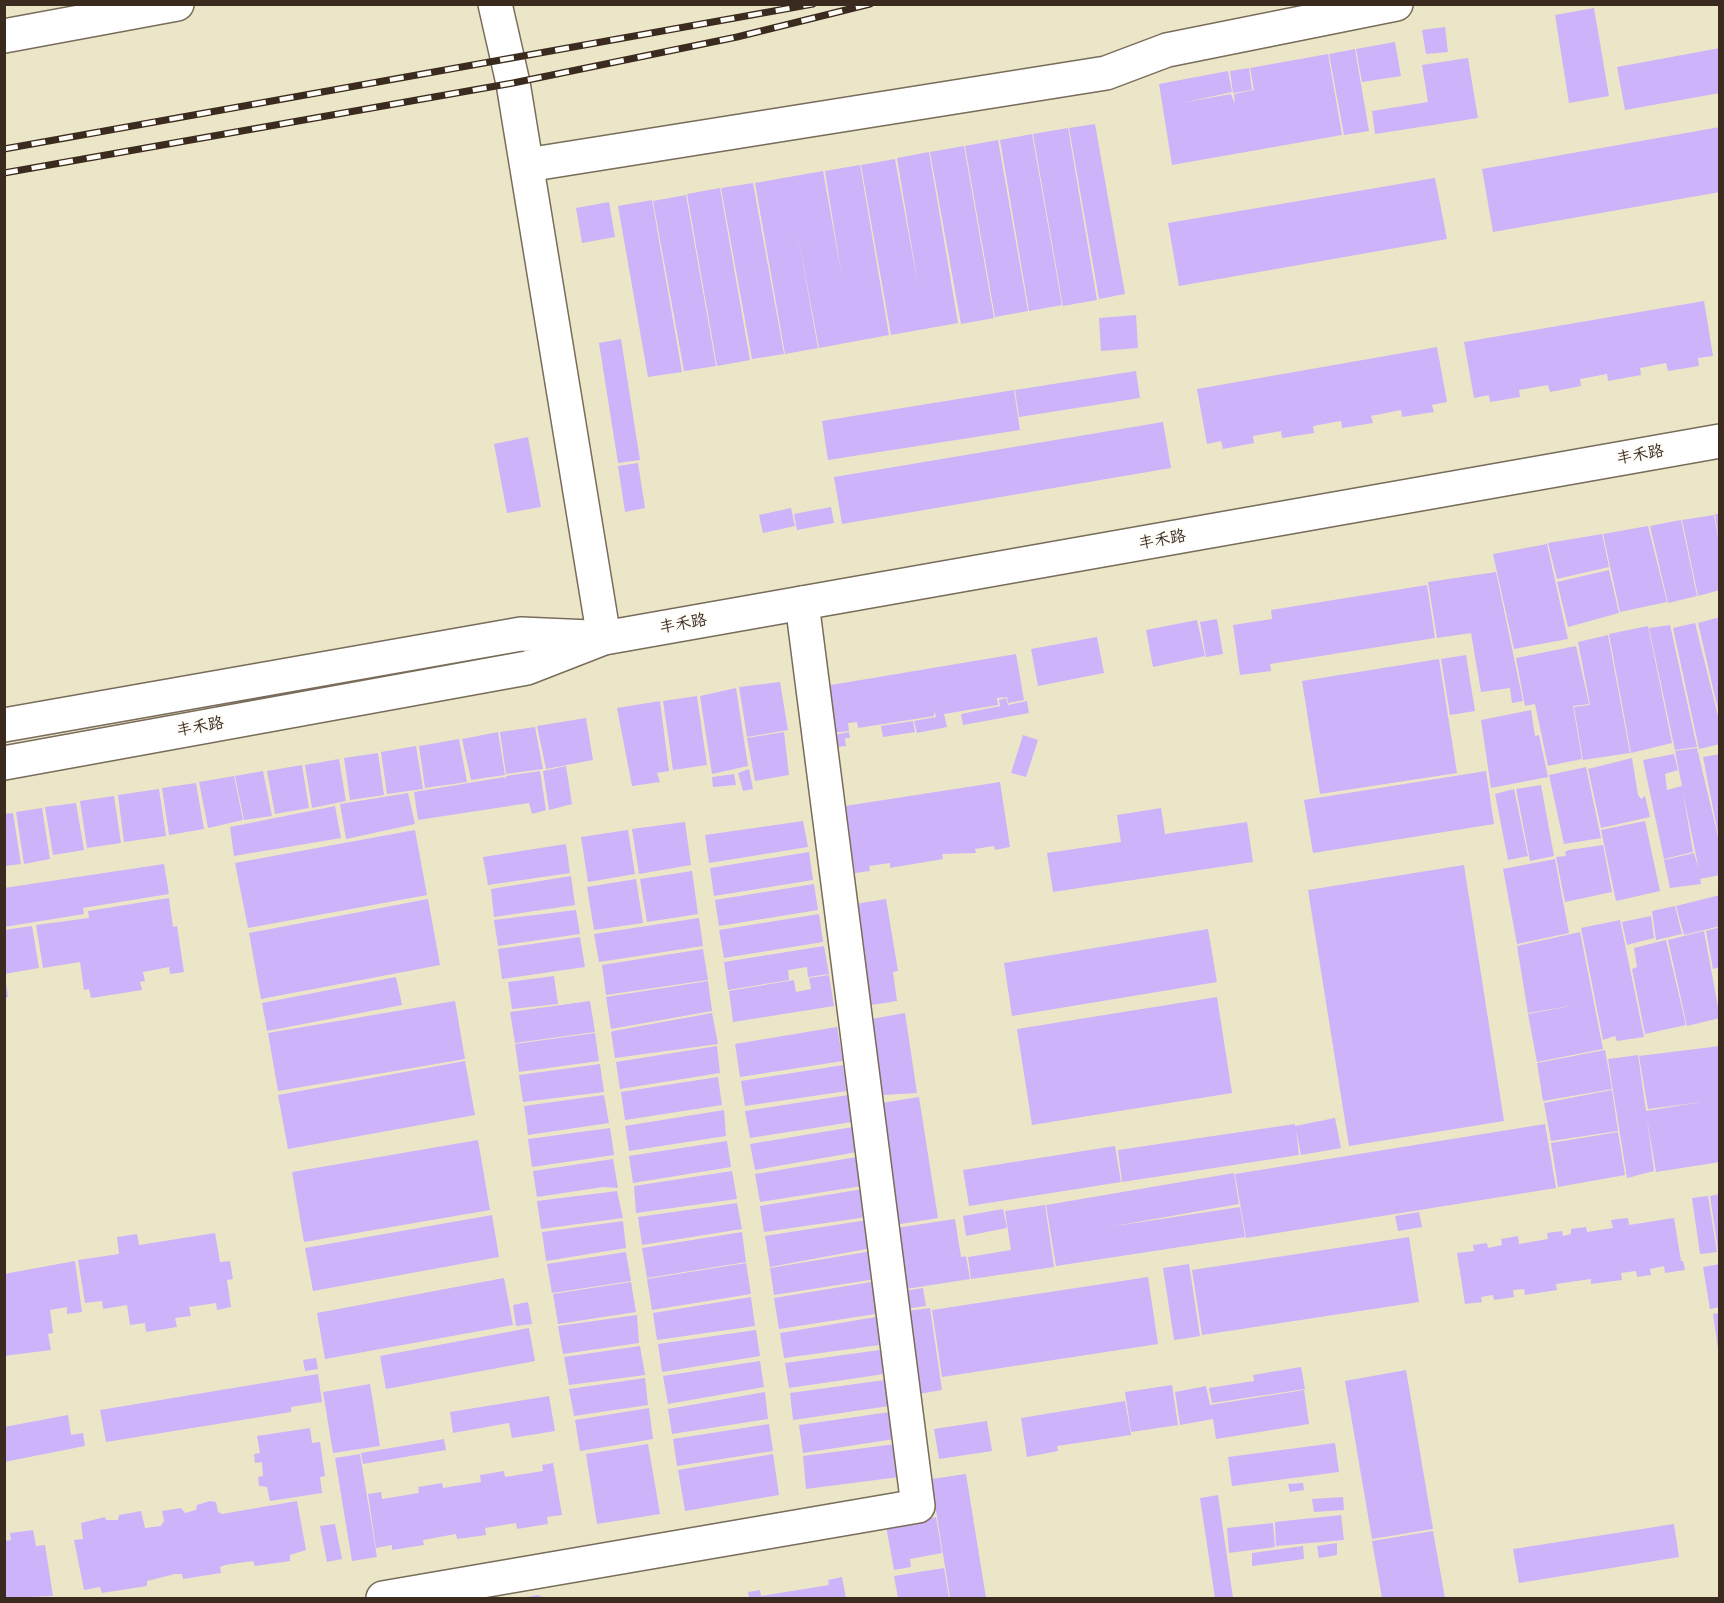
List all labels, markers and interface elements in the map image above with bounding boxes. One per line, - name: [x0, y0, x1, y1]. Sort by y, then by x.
- street label: 丰禾路: [1615, 441, 1665, 469]
- street label: 丰禾路: [1137, 526, 1187, 554]
- street label: 丰禾路: [658, 610, 708, 638]
- street label: 丰禾路: [175, 713, 225, 741]

